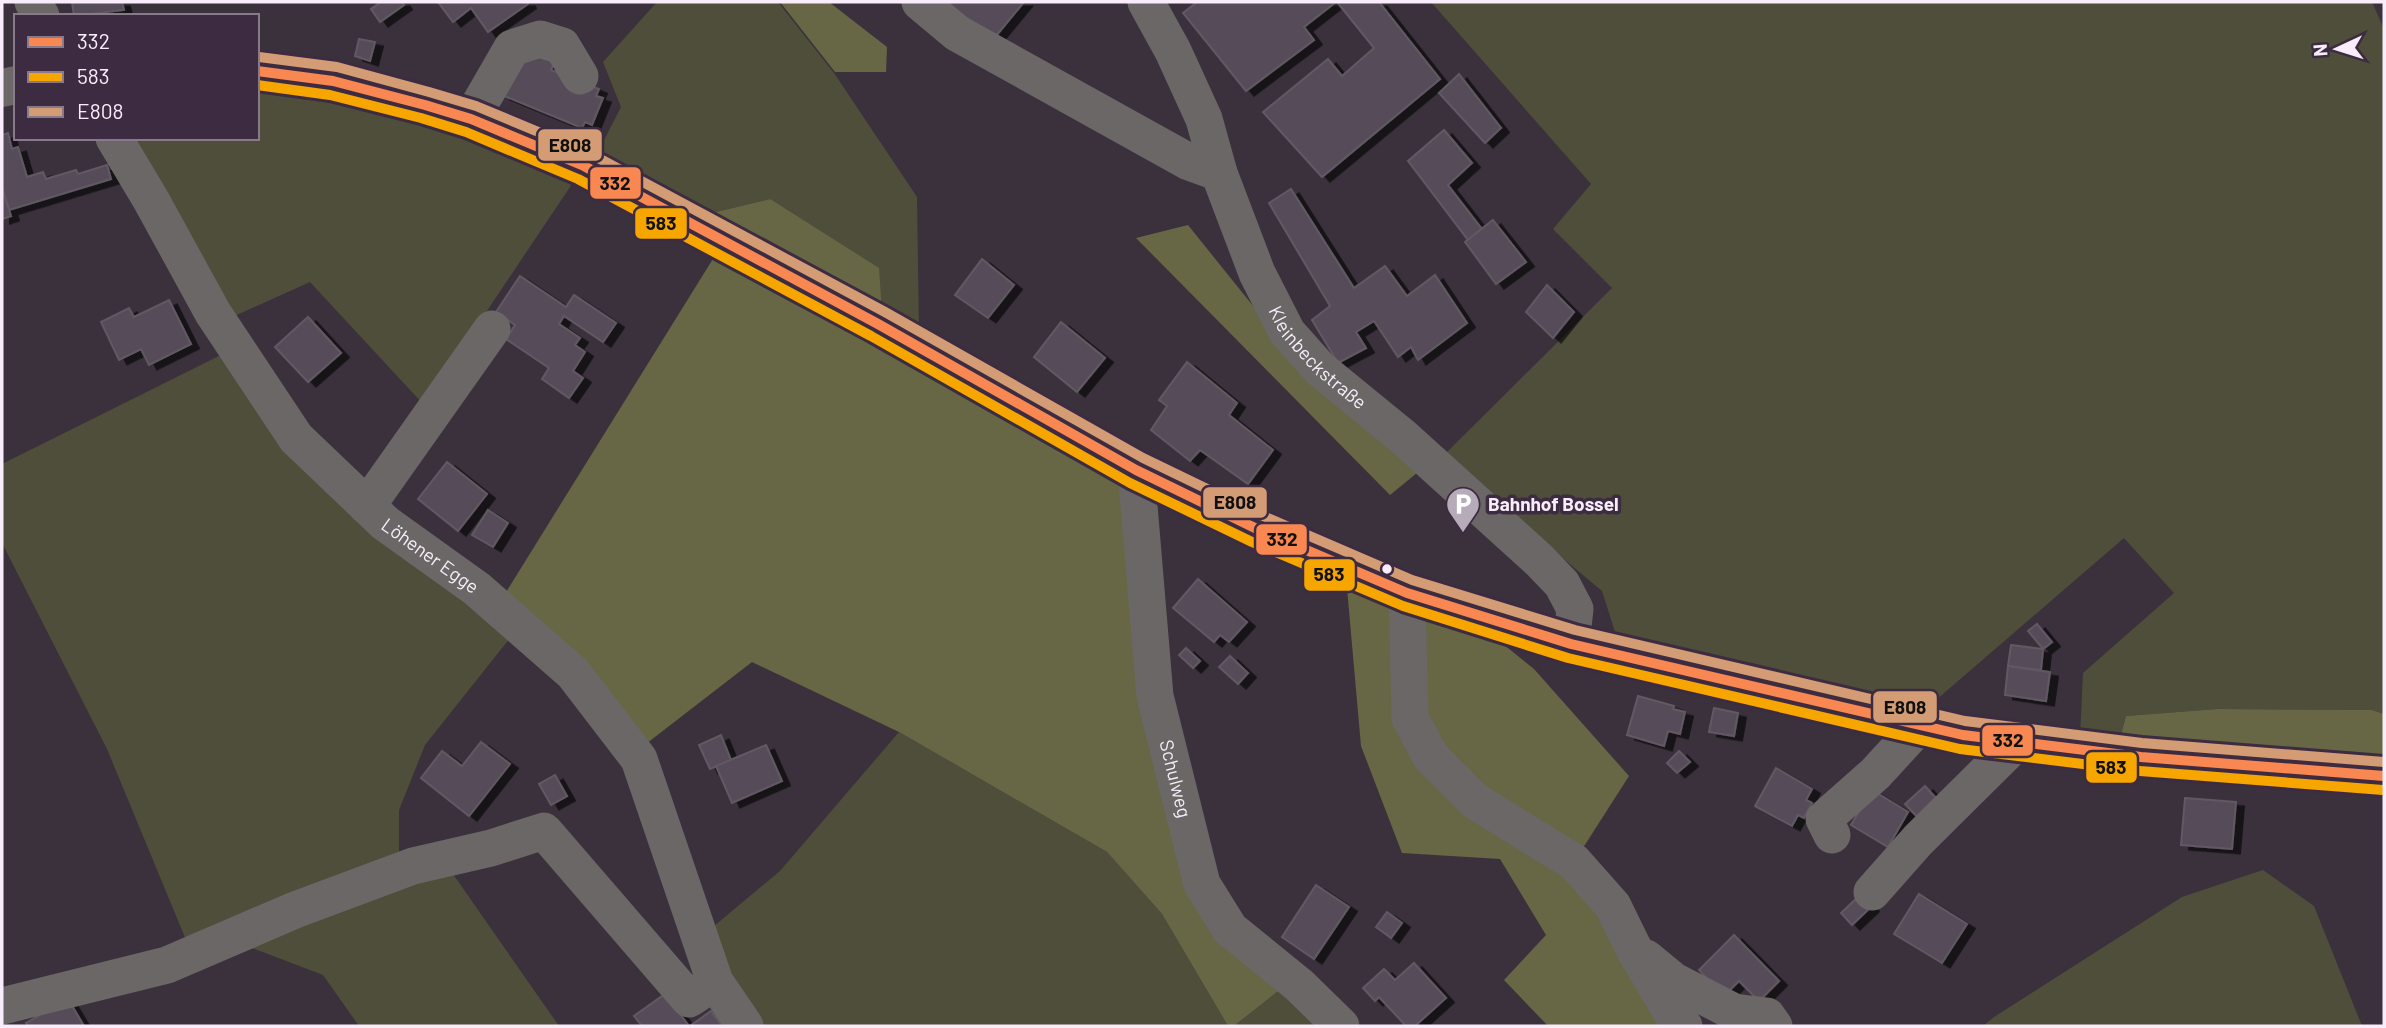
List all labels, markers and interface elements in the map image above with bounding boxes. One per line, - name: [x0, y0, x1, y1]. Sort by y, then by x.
- legend: [14, 14, 259, 140]
- north arrow: [2302, 14, 2372, 84]
- text: 332: [77, 28, 110, 53]
- text: N: [2308, 43, 2331, 57]
- text: 583: [77, 63, 110, 88]
- text: E808: [77, 98, 123, 123]
- line badge: E808: [537, 128, 603, 162]
- text: E808: [549, 133, 591, 156]
- line badge: 332: [589, 166, 642, 200]
- text: 332: [599, 171, 631, 194]
- line badge: 583: [634, 207, 688, 240]
- text: 583: [646, 211, 676, 234]
- street label: Kleinbeckstraße: [1264, 302, 1372, 413]
- parking icon: Bahnhof Bossel: [1444, 485, 1482, 534]
- line badge: E808: [1202, 486, 1268, 519]
- text: E808: [1214, 490, 1256, 513]
- place label: Bahnhof Bossel: [1488, 492, 1619, 515]
- street label: Löhener Egge: [378, 512, 484, 598]
- line badge: 332: [1255, 523, 1308, 556]
- text: 332: [1266, 527, 1298, 550]
- line badge: 583: [1303, 558, 1356, 592]
- text: 583: [1314, 562, 1344, 585]
- unlabelled marker: [1380, 562, 1394, 576]
- line badge: E808: [1872, 690, 1938, 724]
- text: E808: [1884, 695, 1926, 718]
- line badge: 332: [1981, 724, 2034, 757]
- text: 332: [1992, 728, 2024, 751]
- street label: Schulweg: [1155, 737, 1197, 820]
- line badge: 583: [2085, 751, 2138, 784]
- text: 583: [2096, 755, 2126, 778]

